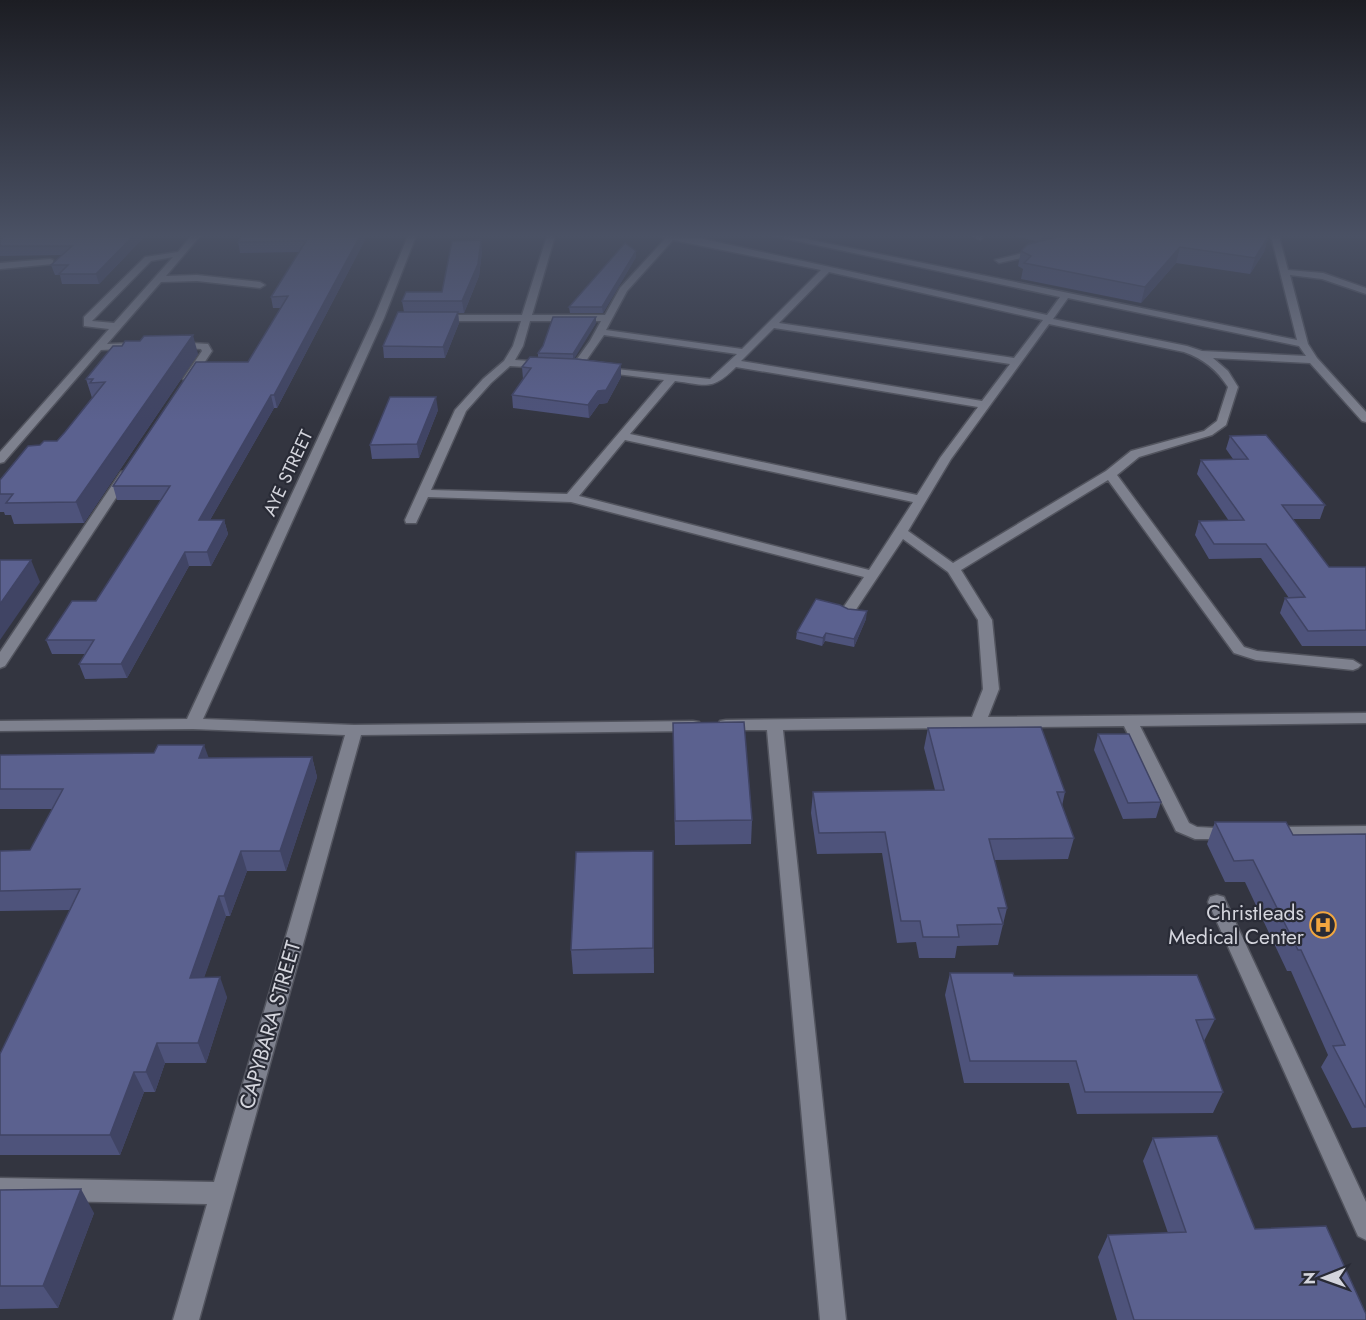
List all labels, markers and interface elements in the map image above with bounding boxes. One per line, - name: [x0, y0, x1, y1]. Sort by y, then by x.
- street label: AYE STREET: [257, 425, 320, 520]
- place label: Christleads Medical Center: [1168, 898, 1305, 952]
- hospital icon: Christleads Medical Center: [1308, 910, 1338, 940]
- street label: CAPYBARA STREET: [232, 937, 308, 1113]
- north arrow: [1294, 1248, 1354, 1308]
- text: N: [1298, 1272, 1321, 1285]

